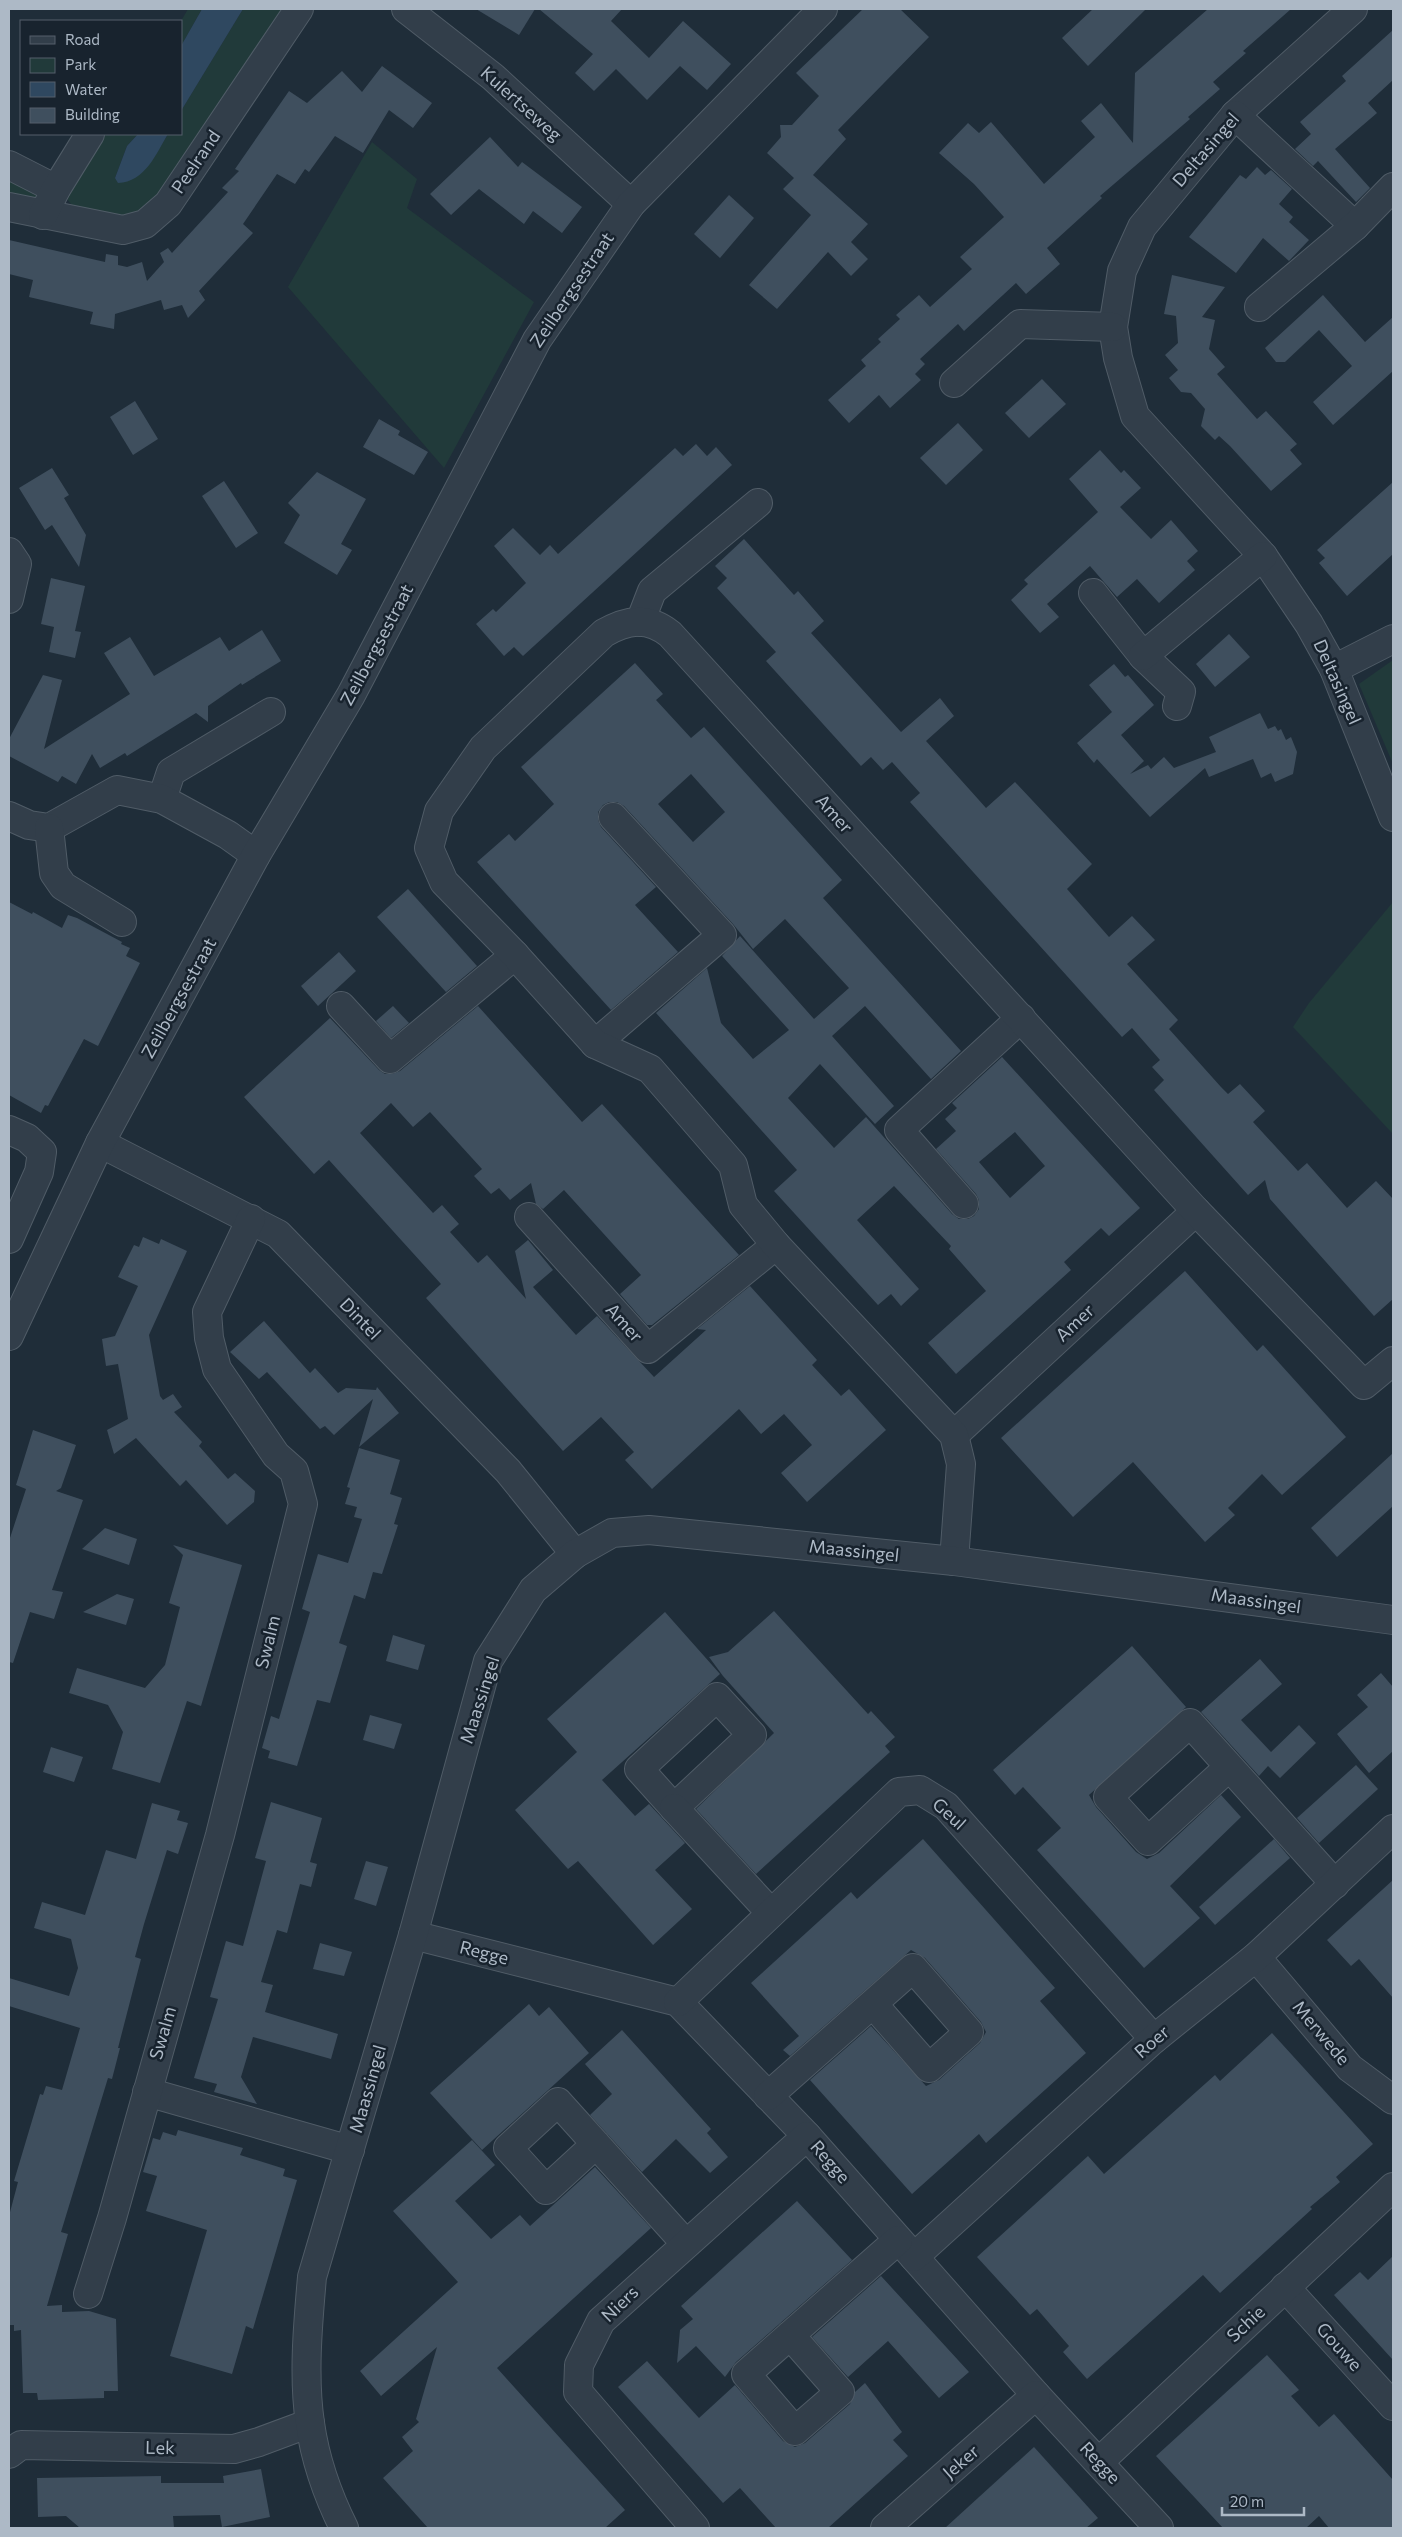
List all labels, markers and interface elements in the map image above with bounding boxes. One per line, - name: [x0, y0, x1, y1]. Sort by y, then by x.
- legend: [20, 20, 182, 135]
- text: Road: [65, 30, 100, 48]
- text: Park: [65, 55, 96, 73]
- street label: Kulertseweg: [477, 61, 567, 145]
- text: Water: [65, 80, 107, 98]
- text: Building: [65, 105, 120, 123]
- street label: Deltasingel: [1167, 108, 1243, 191]
- street label: Peelrand: [166, 126, 224, 197]
- street label: Zeilbergsestraat: [525, 228, 618, 351]
- street label: Zeilbergsestraat: [335, 580, 417, 709]
- street label: Deltasingel: [1309, 636, 1366, 728]
- street label: Amer: [812, 789, 858, 837]
- street label: Zeilbergsestraat: [136, 933, 220, 1062]
- street label: Dintel: [336, 1293, 386, 1344]
- street label: Amer: [602, 1298, 648, 1346]
- street label: Amer: [1050, 1299, 1098, 1346]
- street label: Maassingel: [808, 1534, 900, 1566]
- street label: Maassingel: [1210, 1583, 1303, 1617]
- street label: Swalm: [250, 1613, 284, 1671]
- street label: Maassingel: [455, 1653, 504, 1746]
- street label: Geul: [928, 1793, 971, 1834]
- street label: Regge: [457, 1935, 511, 1969]
- street label: Merwede: [1288, 1996, 1355, 2069]
- street label: Swalm: [144, 2004, 180, 2062]
- street label: Roer: [1129, 2020, 1173, 2062]
- street label: Maassingel: [344, 2042, 390, 2135]
- street label: Regge: [806, 2135, 855, 2187]
- street label: Niers: [596, 2281, 642, 2326]
- street label: Schie: [1222, 2300, 1269, 2346]
- street label: Gouwe: [1312, 2318, 1367, 2375]
- street label: Lek: [145, 2436, 175, 2458]
- street label: Regge: [1076, 2437, 1126, 2488]
- street label: Jeker: [938, 2440, 983, 2483]
- scale bar: [1222, 2484, 1304, 2516]
- text: 20 m: [1230, 2492, 1264, 2510]

